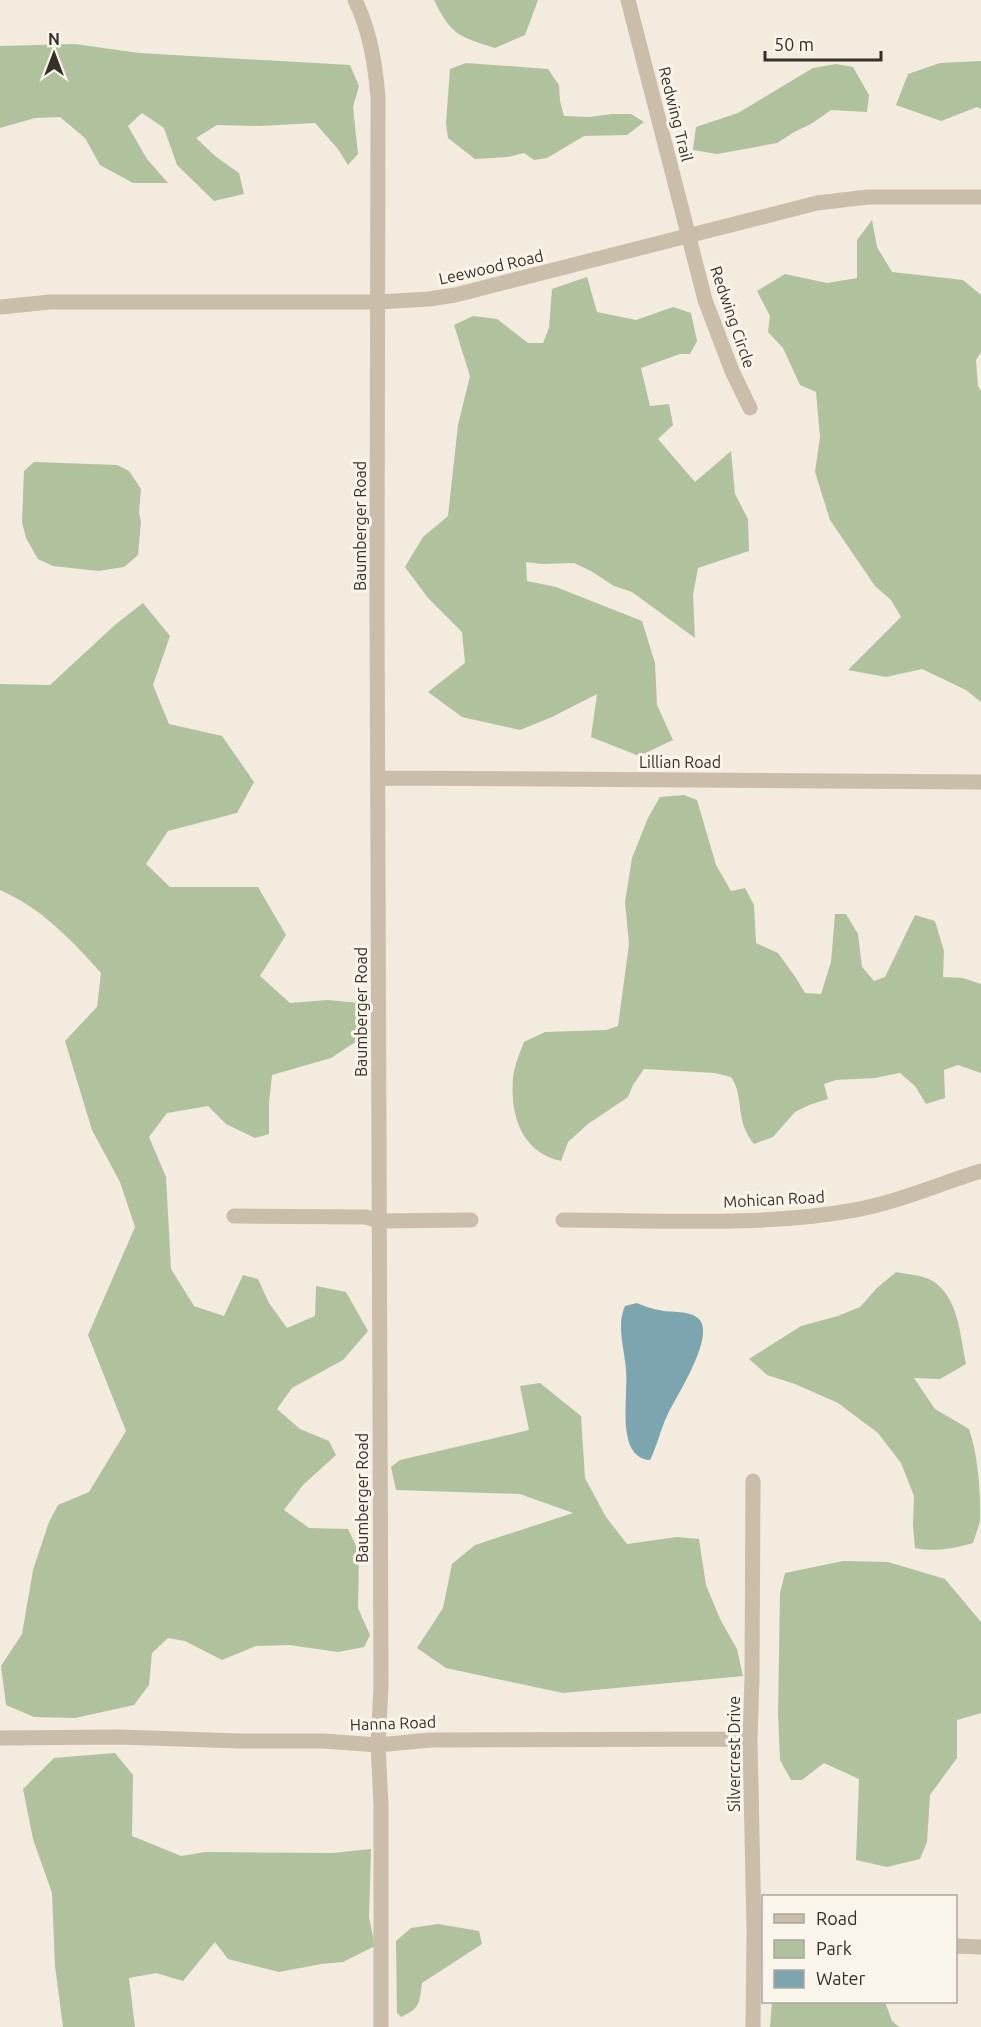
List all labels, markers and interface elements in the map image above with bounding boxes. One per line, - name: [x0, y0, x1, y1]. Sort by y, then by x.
- north arrow: [24, 24, 84, 84]
- scale bar: [765, 24, 880, 62]
- text: N: [48, 30, 60, 48]
- text: 50 m: [774, 34, 814, 54]
- street label: Redwing Trail: [656, 65, 696, 163]
- street label: Leewood Road: [437, 246, 545, 288]
- street label: Redwing Circle: [707, 264, 759, 370]
- street label: Baumberger Road: [351, 461, 369, 591]
- street label: Lillian Road: [639, 753, 721, 771]
- street label: Baumberger Road: [352, 947, 370, 1077]
- street label: Mohican Road: [723, 1187, 825, 1211]
- street label: Baumberger Road: [353, 1433, 371, 1563]
- street label: Silvercrest Drive: [725, 1696, 743, 1812]
- street label: Hanna Road: [350, 1712, 436, 1734]
- legend: [762, 1895, 957, 2003]
- text: Road: [816, 1908, 858, 1928]
- text: Park: [816, 1938, 852, 1958]
- text: Water: [816, 1968, 866, 1988]

